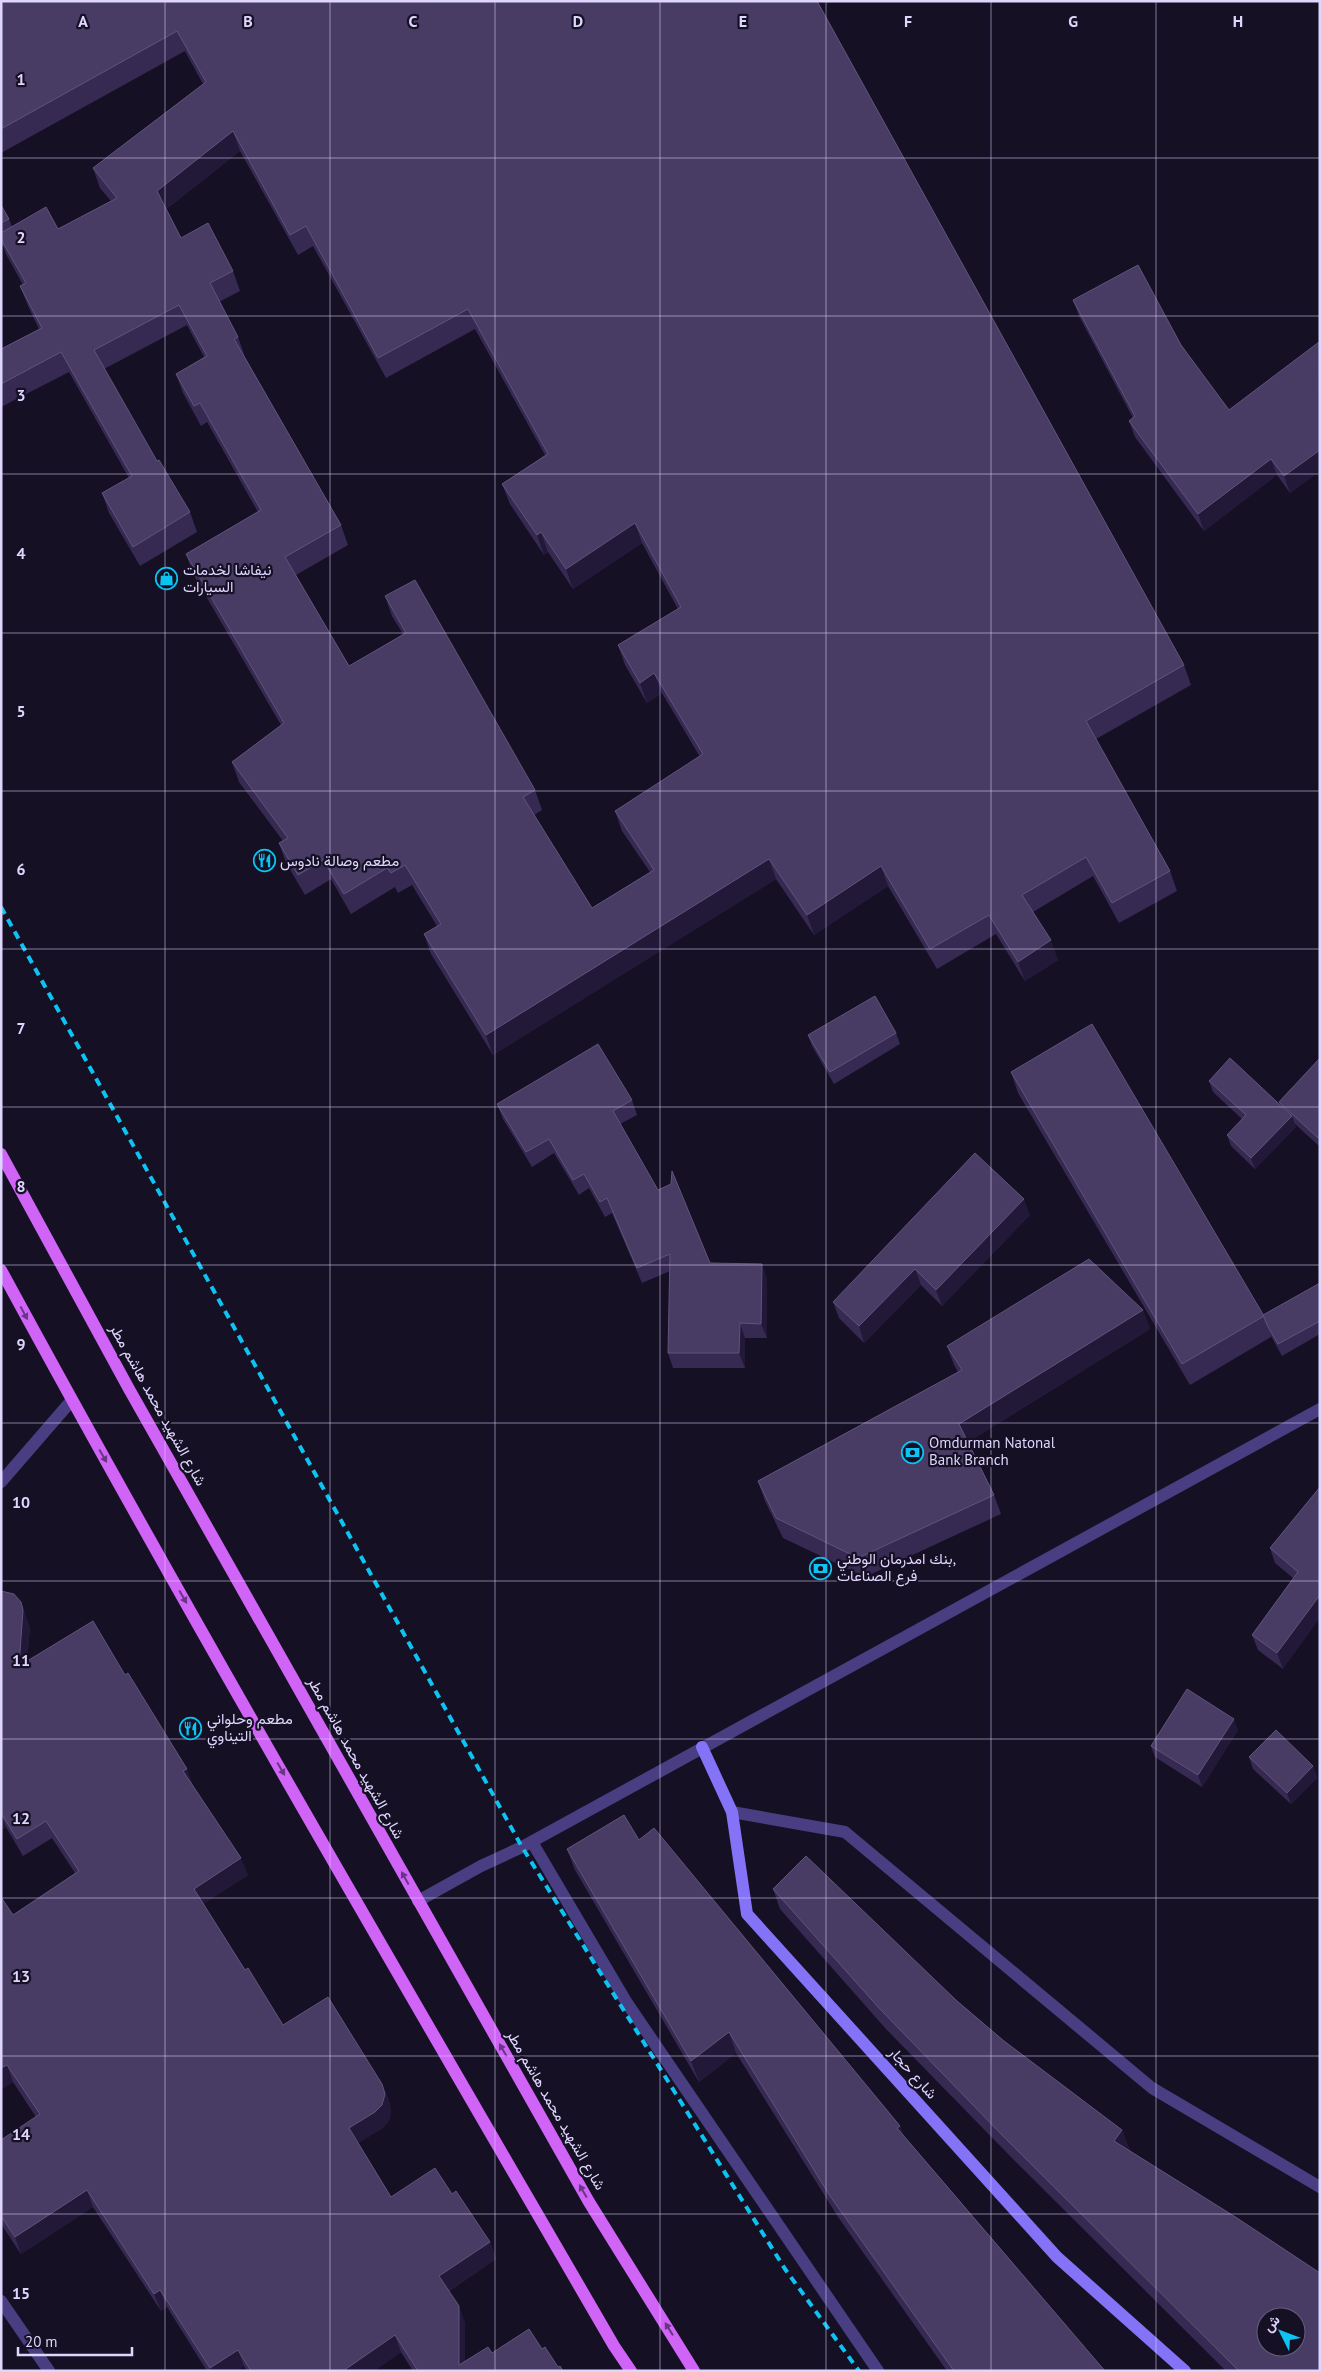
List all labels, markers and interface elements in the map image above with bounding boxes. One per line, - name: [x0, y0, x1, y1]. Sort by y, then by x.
- text: A: [78, 11, 88, 31]
- text: B: [243, 11, 253, 31]
- text: C: [409, 11, 418, 31]
- text: D: [573, 11, 583, 31]
- text: E: [739, 11, 747, 31]
- text: F: [904, 11, 912, 31]
- text: G: [1068, 11, 1078, 31]
- text: H: [1233, 11, 1243, 31]
- text: 1: [16, 69, 26, 89]
- text: 2: [16, 227, 26, 247]
- text: 3: [16, 385, 26, 405]
- text: 4: [16, 543, 26, 563]
- place label: نيفاشا لخدمات السيارات: [183, 560, 271, 596]
- shop icon: نيفاشا لخدمات السيارات: [155, 567, 179, 591]
- text: 5: [16, 701, 26, 721]
- restaurant icon: مطعم وصالة نادوس: [252, 849, 276, 873]
- place label: مطعم وصالة نادوس: [280, 851, 399, 871]
- text: 6: [16, 859, 26, 879]
- text: 7: [16, 1018, 26, 1038]
- text: 8: [16, 1176, 26, 1196]
- one-way arrow: [20, 1307, 29, 1320]
- street label: شارع الشهيد محمد هاشم مطر: [104, 1320, 211, 1490]
- text: 9: [16, 1334, 26, 1354]
- place label: Omdurman Natonal Bank Branch: [929, 1433, 1056, 1469]
- bank icon: Omdurman Natonal Bank Branch: [901, 1440, 925, 1464]
- one-way arrow: [99, 1448, 107, 1463]
- text: 10: [12, 1492, 30, 1512]
- place label: بنك امدرمان الوطني, فرع الصناعات: [837, 1549, 956, 1587]
- bank icon: بنك امدرمان الوطني, فرع الصناعات: [809, 1556, 833, 1580]
- one-way arrow: [179, 1589, 187, 1604]
- text: 11: [12, 1650, 30, 1670]
- street label: شارع الشهيد محمد هاشم مطر: [302, 1673, 409, 1843]
- place label: مطعم وحلواني التيناوي: [207, 1709, 293, 1749]
- restaurant icon: مطعم وحلواني التيناوي: [179, 1716, 203, 1740]
- one-way arrow: [276, 1762, 285, 1775]
- text: 12: [12, 1808, 30, 1828]
- one-way arrow: [401, 1872, 410, 1885]
- text: 13: [12, 1966, 30, 1986]
- street label: شارع الشهيد محمد هاشم مطر: [500, 2025, 610, 2194]
- street label: شارع حجار: [883, 2042, 942, 2104]
- one-way arrow: [498, 2043, 507, 2057]
- text: 14: [12, 2124, 30, 2144]
- one-way arrow: [579, 2184, 587, 2199]
- text: 15: [12, 2283, 30, 2303]
- north arrow: [1256, 2307, 1306, 2357]
- text: ش: [1259, 2311, 1284, 2336]
- one-way arrow: [664, 2323, 673, 2336]
- scale bar: [18, 2324, 131, 2356]
- text: 20 m: [25, 2332, 58, 2351]

